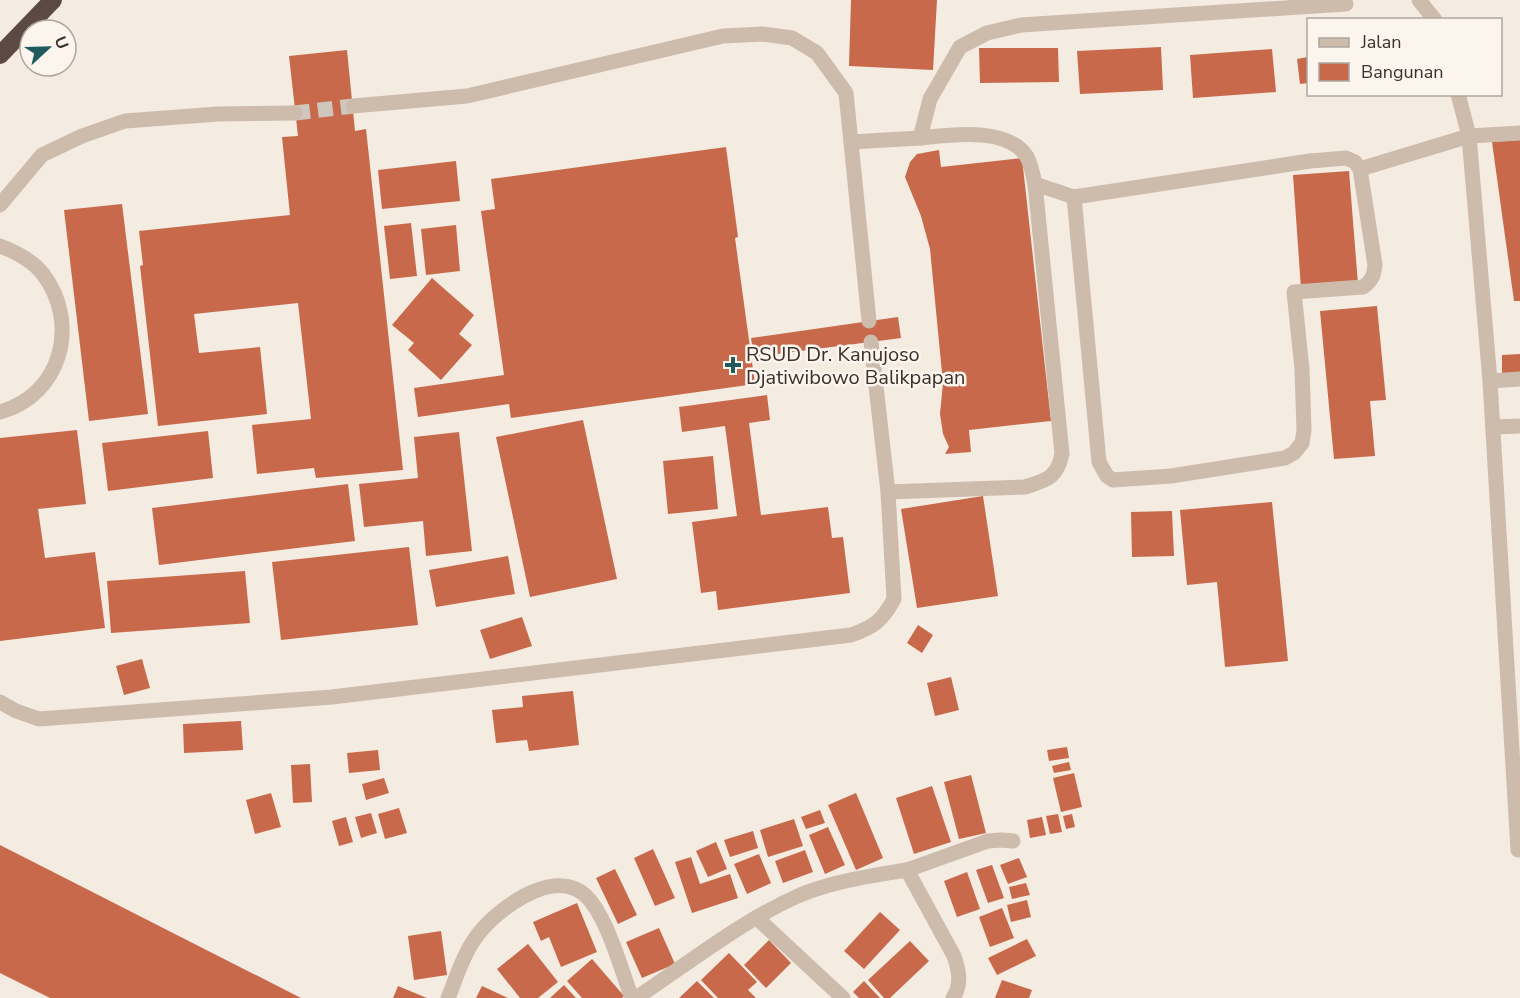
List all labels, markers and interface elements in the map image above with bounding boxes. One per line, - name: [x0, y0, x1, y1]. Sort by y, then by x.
- north arrow: [18, 18, 78, 78]
- legend: [1307, 18, 1502, 96]
- text: Jalan: [1360, 30, 1401, 54]
- text: U: [49, 33, 73, 52]
- text: Bangunan: [1361, 60, 1444, 84]
- place label: RSUD Dr. Kanujoso Djatiwibowo Balikpapan: [746, 341, 965, 391]
- marker: RSUD Dr. Kanujoso Djatiwibowo Balikpapan: [724, 356, 742, 374]

